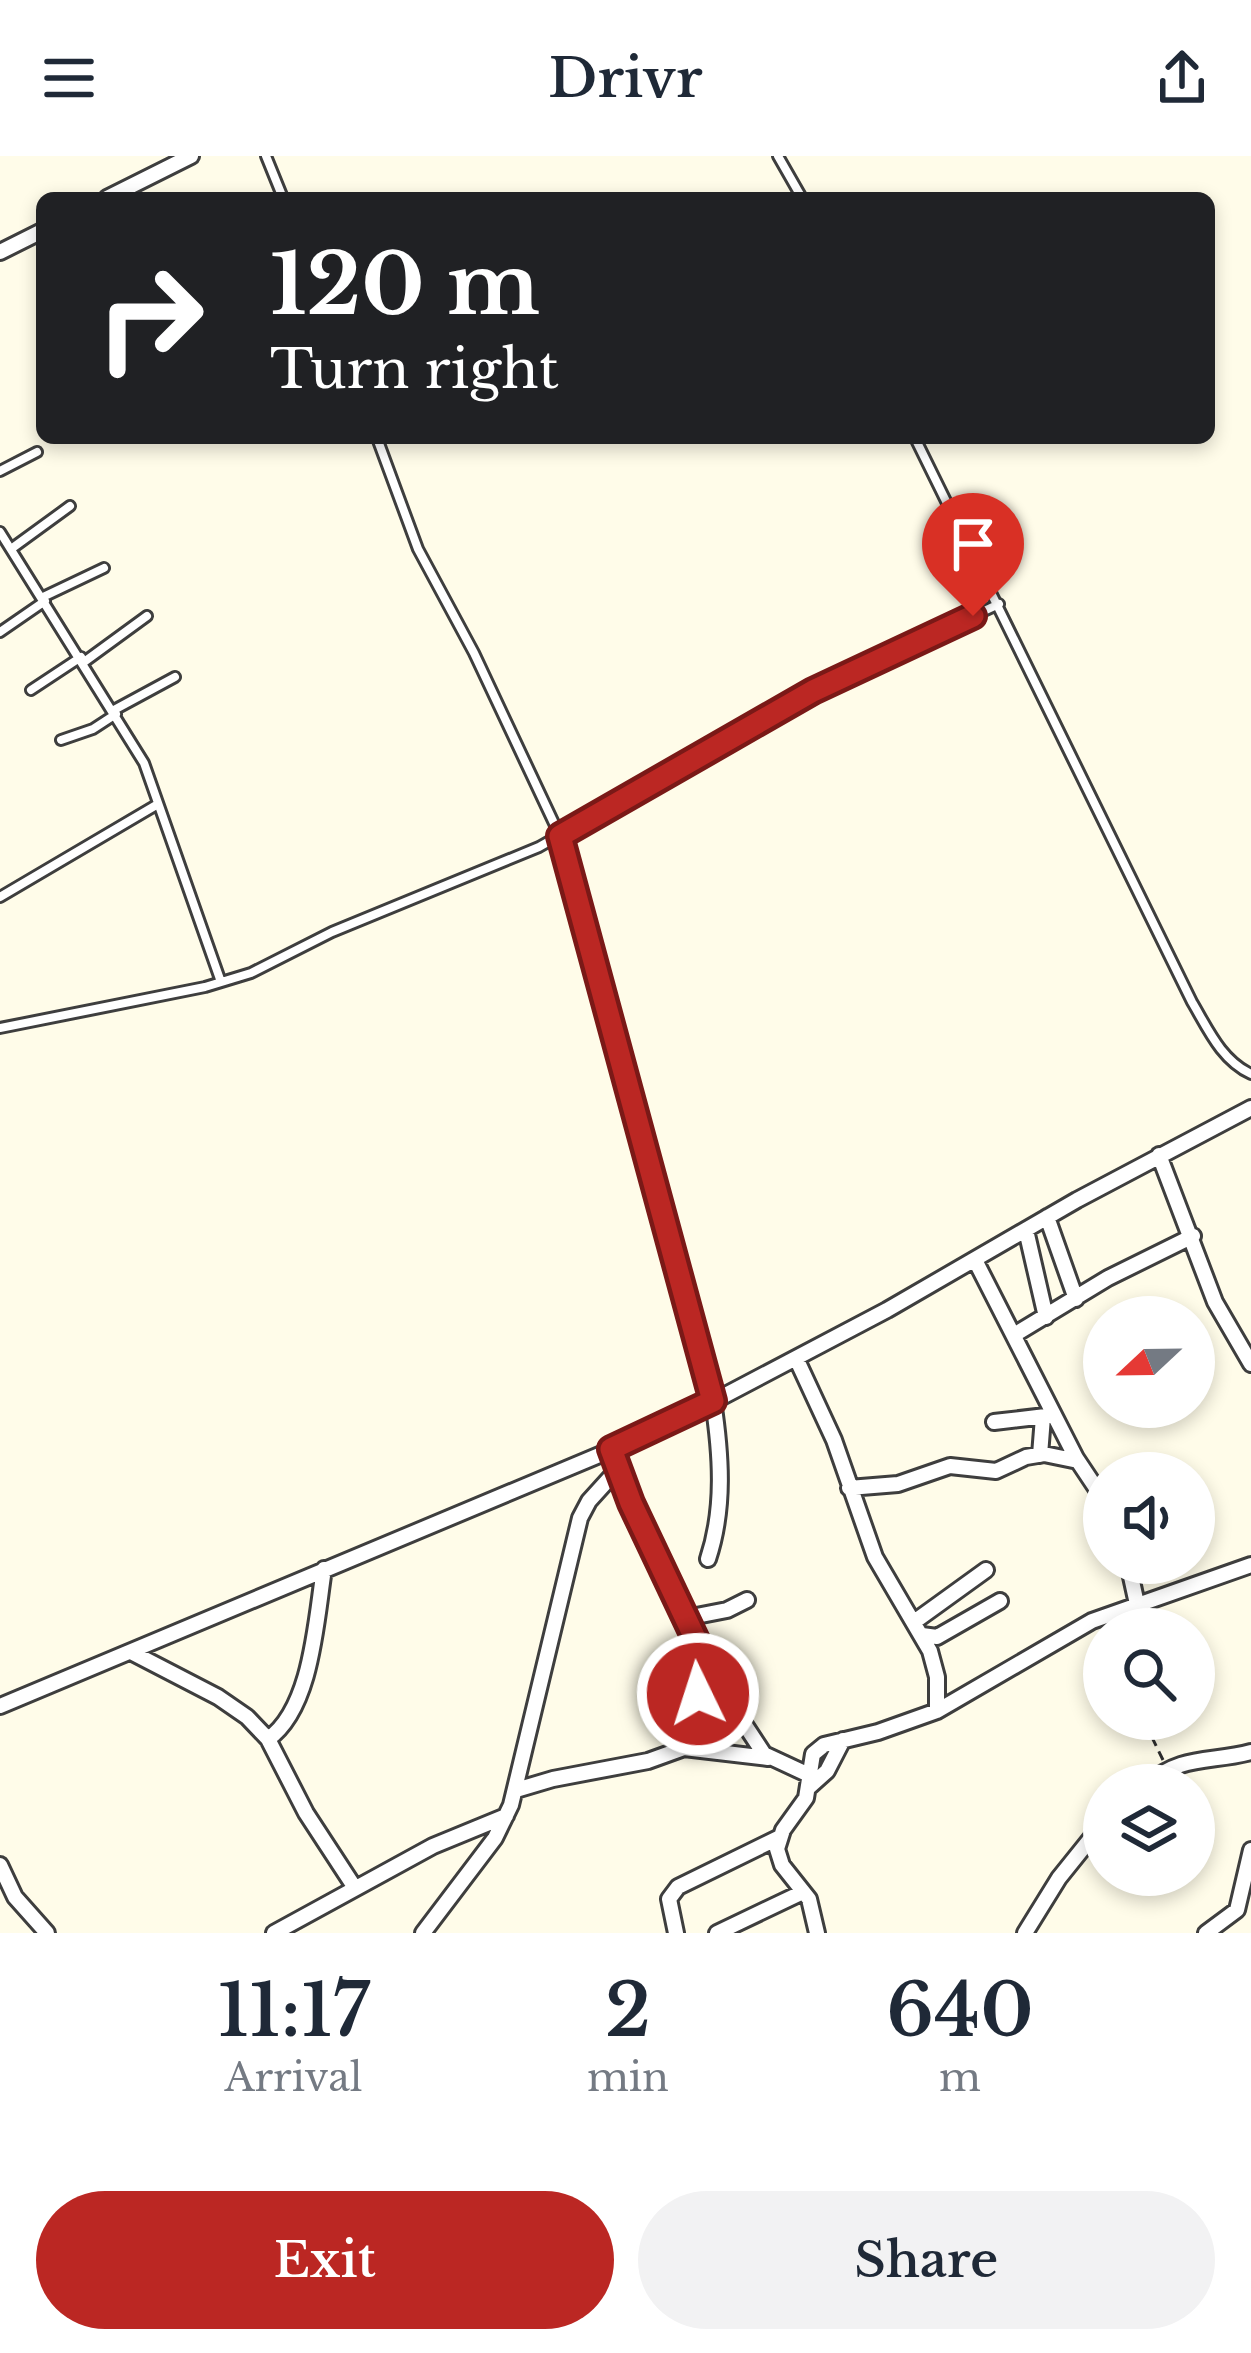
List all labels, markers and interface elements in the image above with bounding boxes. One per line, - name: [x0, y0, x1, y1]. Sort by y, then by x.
- icon: menu: [36, 45, 102, 111]
- text: Drivr: [548, 45, 703, 112]
- icon: share: [1149, 45, 1215, 111]
- text: 120 m: [270, 233, 540, 337]
- icon: right: [72, 240, 228, 396]
- text: Turn right: [270, 336, 559, 403]
- pin: [922, 493, 1024, 616]
- icon: arrive: [940, 511, 1006, 577]
- north arrow: [1083, 1296, 1215, 1428]
- map controls: [1083, 1296, 1215, 1896]
- button: sound: [1083, 1452, 1215, 1584]
- button: search: [1083, 1608, 1215, 1740]
- position arrow: [635, 1631, 761, 1757]
- button: layers: [1083, 1764, 1215, 1896]
- text: 11:17: [217, 1966, 370, 2055]
- text: 2: [605, 1966, 651, 2055]
- text: 640: [886, 1966, 1034, 2055]
- text: Arrival: [224, 2053, 363, 2102]
- text: min: [587, 2053, 669, 2102]
- text: m: [939, 2053, 981, 2102]
- button: Exit: [36, 2191, 614, 2329]
- button: Share: [638, 2191, 1215, 2329]

